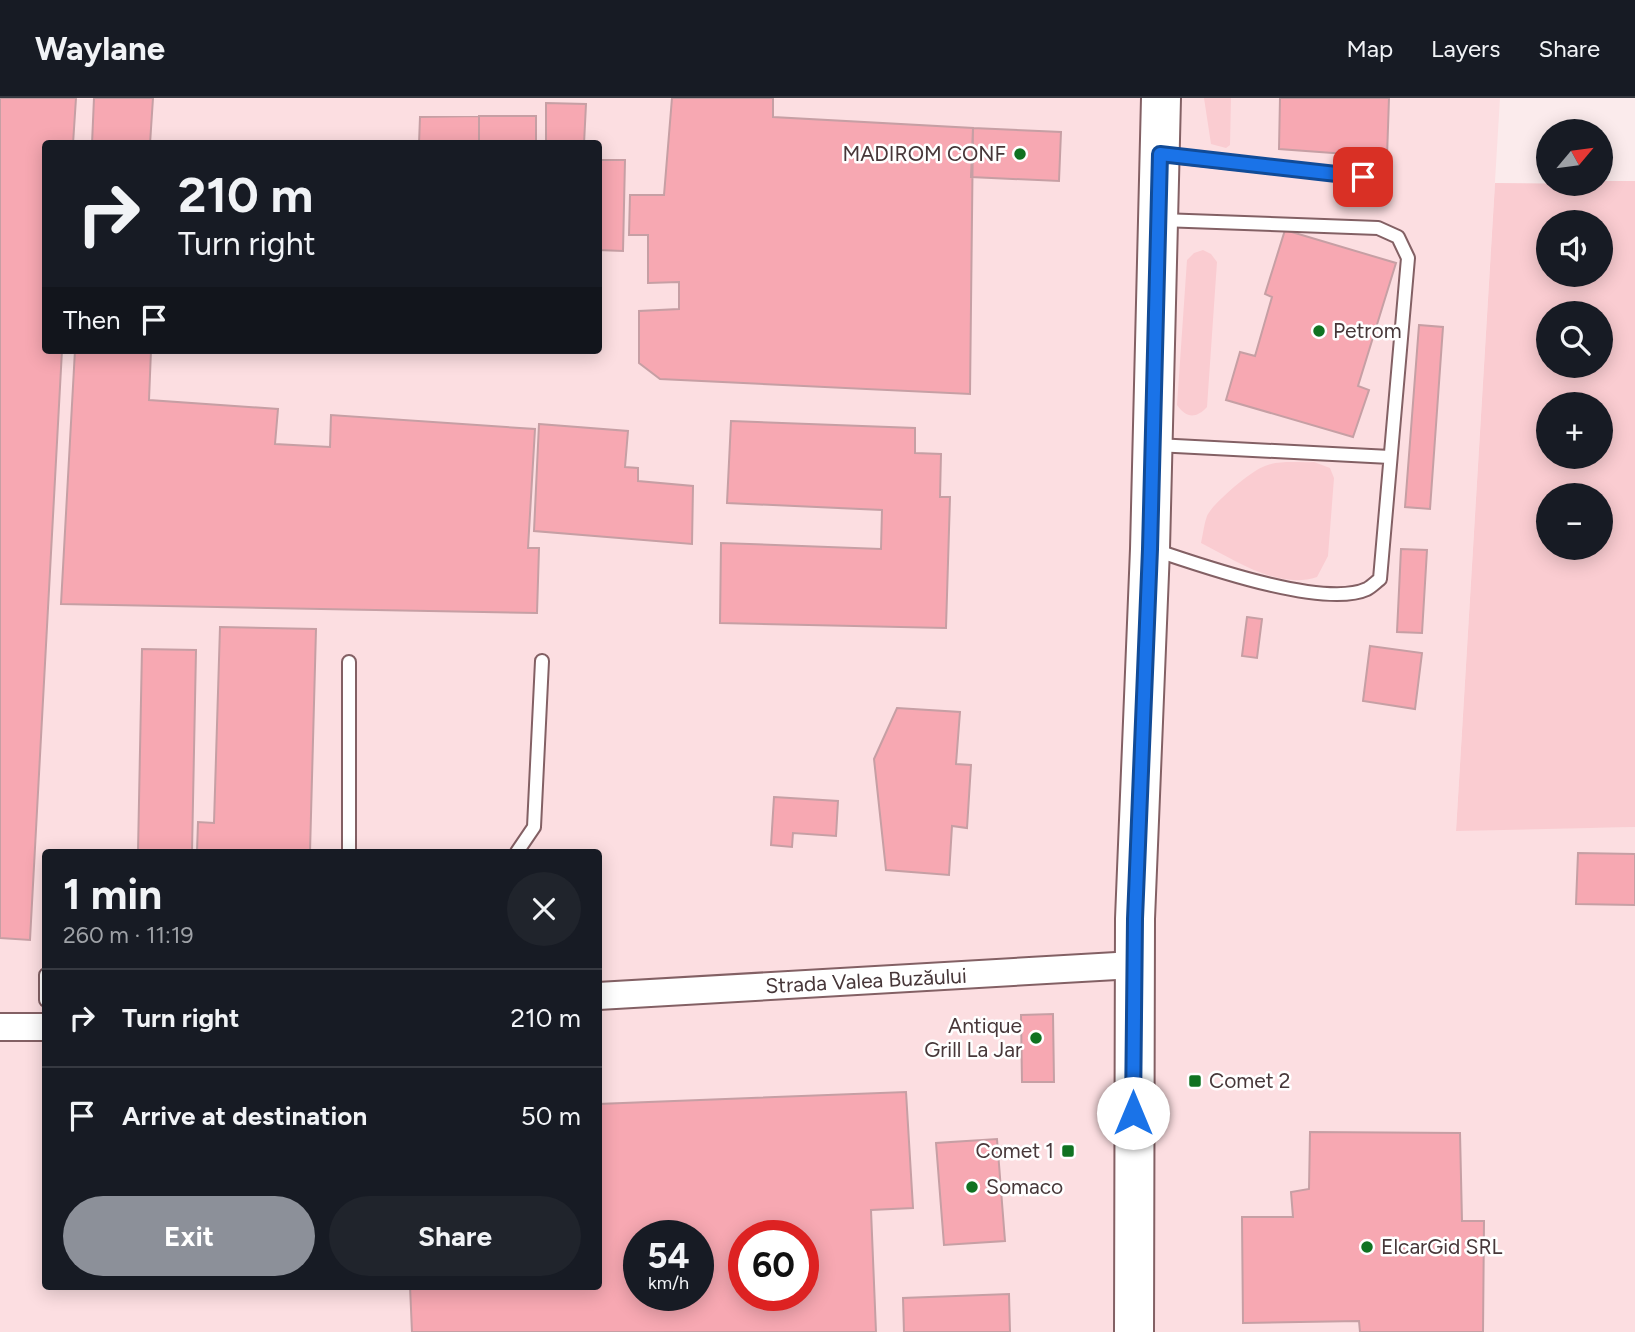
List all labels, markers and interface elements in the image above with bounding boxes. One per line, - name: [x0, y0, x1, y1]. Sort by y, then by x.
- text: Waylane: [35, 29, 165, 68]
- text: Map: [1346, 34, 1393, 63]
- text: Layers: [1431, 34, 1500, 63]
- text: Share: [1538, 34, 1600, 63]
- north arrow: [1536, 119, 1614, 196]
- map controls: [1536, 119, 1613, 560]
- place label: MADIROM CONF: [842, 141, 1006, 166]
- marker: MADIROM CONF: [1012, 146, 1028, 162]
- pin: [1333, 147, 1393, 207]
- icon: arrive: [1344, 158, 1382, 196]
- text: 210 m: [178, 165, 313, 224]
- icon: right: [63, 168, 154, 259]
- button: sound: [1536, 210, 1613, 287]
- text: Turn right: [178, 225, 316, 263]
- icon: arrive: [135, 301, 173, 339]
- button: search: [1536, 301, 1613, 378]
- text: Then: [63, 304, 121, 336]
- place label: Petrom: [1333, 318, 1402, 343]
- marker: Petrom: [1311, 323, 1327, 339]
- button: +: [1536, 392, 1613, 469]
- button: −: [1536, 483, 1613, 560]
- text: 1 min: [63, 869, 162, 920]
- button: close: [507, 872, 581, 946]
- text: 260 m · 11:19: [63, 921, 193, 949]
- street label: Strada Valea Buzăului: [765, 963, 967, 998]
- icon: right: [63, 999, 101, 1037]
- text: Turn right: [122, 1002, 239, 1034]
- text: 210 m: [511, 1002, 581, 1034]
- place label: Antique Grill La Jar: [924, 1013, 1022, 1062]
- marker: Antique Grill La Jar: [1028, 1030, 1044, 1046]
- place label: Comet 2: [1209, 1068, 1291, 1093]
- marker: Comet 2: [1187, 1073, 1203, 1089]
- position arrow: [1096, 1076, 1170, 1150]
- icon: arrive: [63, 1097, 101, 1135]
- text: Arrive at destination: [122, 1100, 367, 1132]
- text: 50 m: [521, 1100, 581, 1132]
- place label: Comet 1: [976, 1138, 1054, 1163]
- marker: Comet 1: [1060, 1143, 1076, 1159]
- place label: Somaco: [986, 1174, 1063, 1199]
- marker: Somaco: [964, 1179, 980, 1195]
- button: Exit: [63, 1196, 315, 1276]
- button: Share: [329, 1196, 581, 1276]
- speed limit sign: 60: [728, 1220, 819, 1311]
- place label: ElcarGid SRL: [1381, 1234, 1503, 1259]
- text: 54: [647, 1235, 690, 1277]
- marker: ElcarGid SRL: [1359, 1239, 1375, 1255]
- text: km/h: [648, 1272, 689, 1294]

